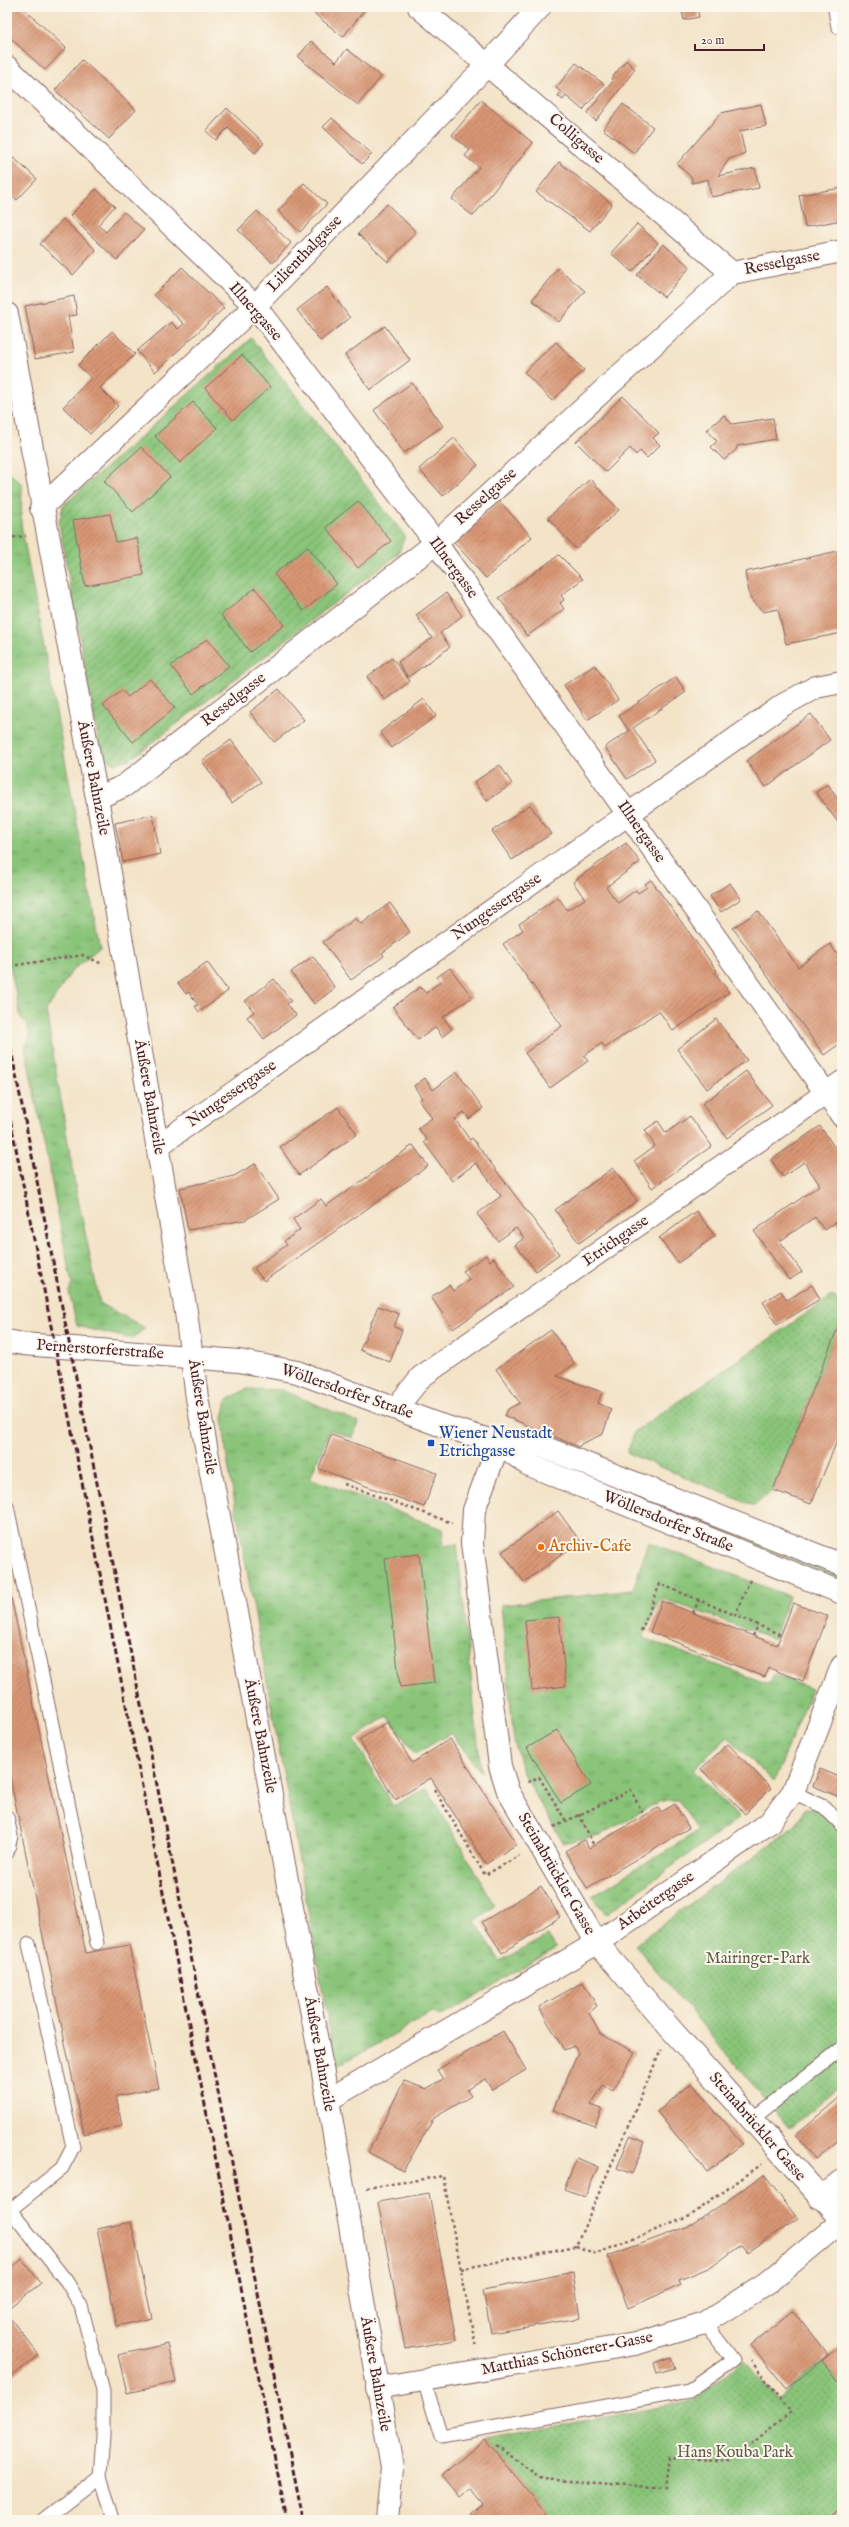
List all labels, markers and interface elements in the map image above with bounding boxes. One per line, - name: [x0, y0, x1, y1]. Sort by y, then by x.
- scale bar: [695, 26, 764, 52]
- text: 20 m: [701, 33, 724, 48]
- street label: Colligasse: [544, 109, 608, 169]
- street label: Lilienthalgasse: [263, 211, 347, 297]
- street label: Resselgasse: [742, 246, 822, 280]
- street label: Illnergasse: [224, 278, 286, 346]
- street label: Resselgasse: [451, 464, 521, 530]
- street label: Illnergasse: [424, 533, 482, 603]
- street label: Resselgasse: [198, 669, 270, 731]
- street label: Äußere Bahnzeile: [72, 718, 115, 837]
- street label: Illnergasse: [612, 797, 670, 867]
- street label: Nungessergasse: [448, 869, 546, 945]
- street label: Äußere Bahnzeile: [129, 1037, 170, 1156]
- street label: Nungessergasse: [183, 1056, 281, 1132]
- street label: Etrichgasse: [579, 1211, 653, 1271]
- street label: Pernerstorferstraße: [35, 1336, 165, 1364]
- street label: Äußere Bahnzeile: [183, 1357, 222, 1476]
- street label: Wöllersdorfer Straße: [278, 1360, 416, 1424]
- place label: Wiener Neustadt Etrichgasse: [439, 1424, 553, 1462]
- marker: Wiener Neustadt Etrichgasse: [426, 1438, 436, 1448]
- street label: Wöllersdorfer Straße: [600, 1487, 736, 1557]
- place label: Archiv-Cafe: [548, 1537, 631, 1557]
- marker: Archiv-Cafe: [536, 1542, 546, 1552]
- street label: Äußere Bahnzeile: [239, 1676, 282, 1795]
- street label: Steinabrückler Gasse: [513, 1809, 599, 1939]
- street label: Arbeitergasse: [613, 1867, 698, 1935]
- park label: Mairinger-Park: [706, 1949, 811, 1969]
- street label: Äußere Bahnzeile: [299, 1994, 340, 2113]
- street label: Steinabrückler Gasse: [704, 2068, 810, 2186]
- street label: Äußere Bahnzeile: [355, 2314, 396, 2433]
- street label: Matthias Schönerer-Gasse: [479, 2328, 655, 2380]
- park label: Hans Kouba Park: [677, 2443, 793, 2463]

